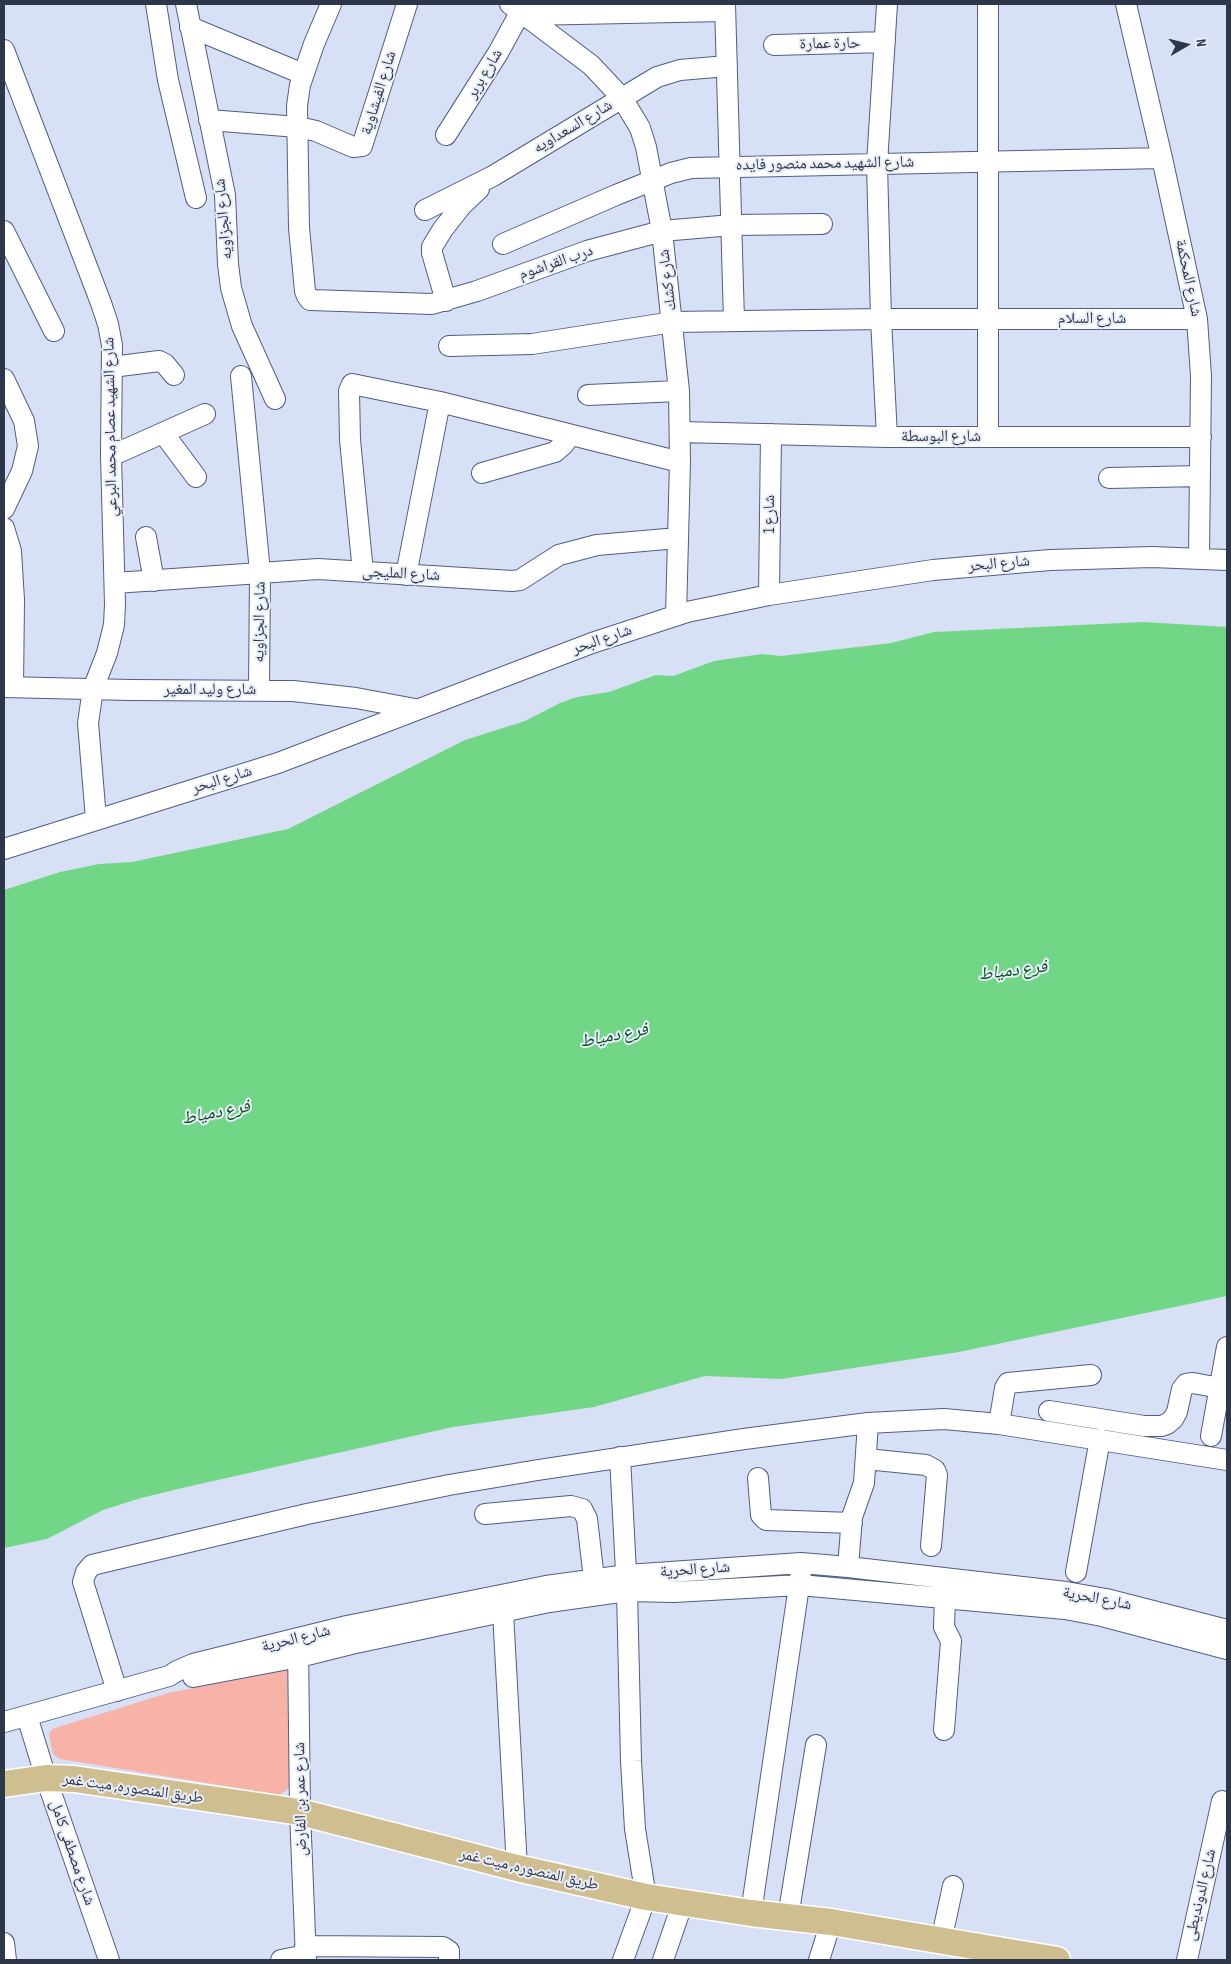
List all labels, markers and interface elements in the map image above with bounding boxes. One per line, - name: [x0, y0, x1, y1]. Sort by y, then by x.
- north arrow: [1161, 20, 1211, 70]
- street label: حارة عمارة: [799, 34, 861, 54]
- text: N: [1192, 38, 1210, 48]
- street label: شارع بربر: [463, 46, 507, 102]
- street label: شارع الفيشاوية: [357, 49, 401, 137]
- street label: شارع السعداويه: [530, 96, 616, 158]
- street label: شارع الشهيد محمد منصور فايده: [736, 153, 914, 175]
- street label: شارع الجزاويه: [211, 178, 237, 260]
- street label: شارع المحكمة: [1170, 238, 1206, 318]
- street label: درب القراشوم: [516, 241, 596, 285]
- street label: شارع كشك: [655, 248, 681, 312]
- street label: شارع السلام: [1058, 309, 1126, 329]
- street label: شارع الشهيد عصام محمد البرعي: [100, 337, 122, 517]
- street label: شارع البوسطة: [901, 427, 981, 447]
- street label: شارع 1: [760, 495, 780, 533]
- street label: شارع البحر: [967, 552, 1031, 576]
- street label: شارع المليجى: [362, 562, 440, 586]
- street label: شارع الجزاويه: [250, 581, 270, 663]
- street label: شارع البحر: [570, 621, 634, 659]
- street label: شارع وليد المغير: [164, 680, 256, 700]
- street label: شارع البحر: [190, 762, 254, 798]
- water label: فرع دمياط: [977, 956, 1049, 986]
- water label: فرع دمياط: [578, 1019, 650, 1053]
- water label: فرع دمياط: [180, 1096, 252, 1130]
- street label: شارع الحرية: [659, 1558, 731, 1582]
- street label: شارع الحرية: [1061, 1583, 1133, 1615]
- street label: شارع الحرية: [260, 1621, 332, 1657]
- street label: شارع عمر بن الفارض: [290, 1742, 312, 1856]
- street label: طريق المنصوره, ميت غمر: [61, 1770, 205, 1808]
- street label: شارع مصطفى كامل: [45, 1798, 99, 1908]
- street label: طريق المنصوره, ميت غمر: [458, 1845, 600, 1895]
- street label: شارع الدونديطى: [1181, 1847, 1221, 1943]

